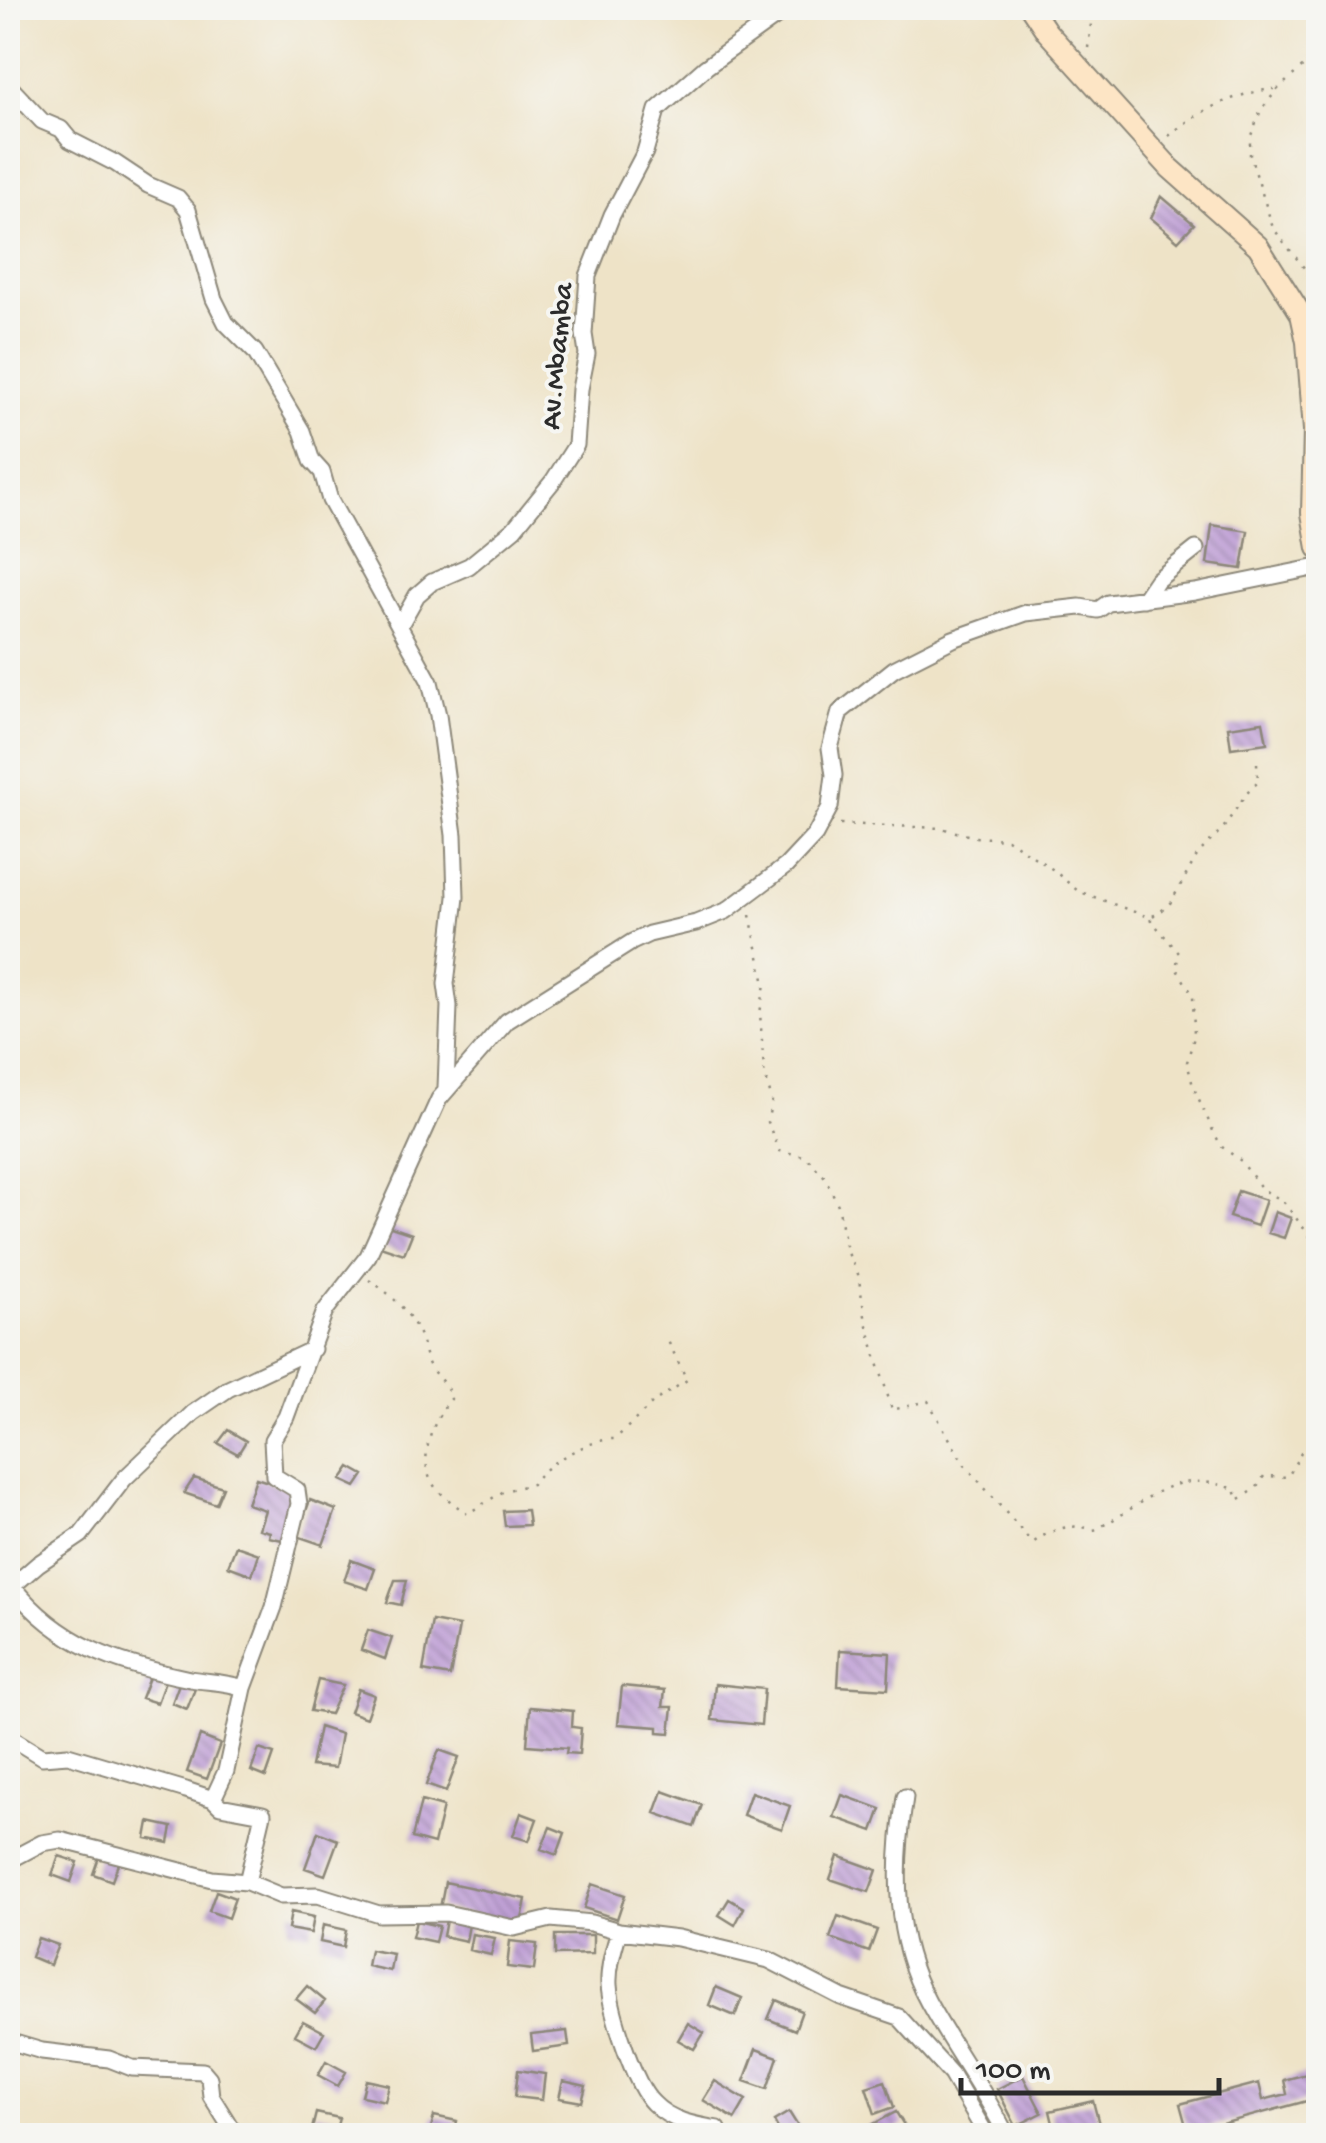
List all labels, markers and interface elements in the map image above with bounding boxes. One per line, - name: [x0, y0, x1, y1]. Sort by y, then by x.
- street label: Av.Mbamba: [536, 280, 583, 431]
- scale bar: [961, 2033, 1218, 2095]
- text: 100 m: [975, 2055, 1051, 2090]

